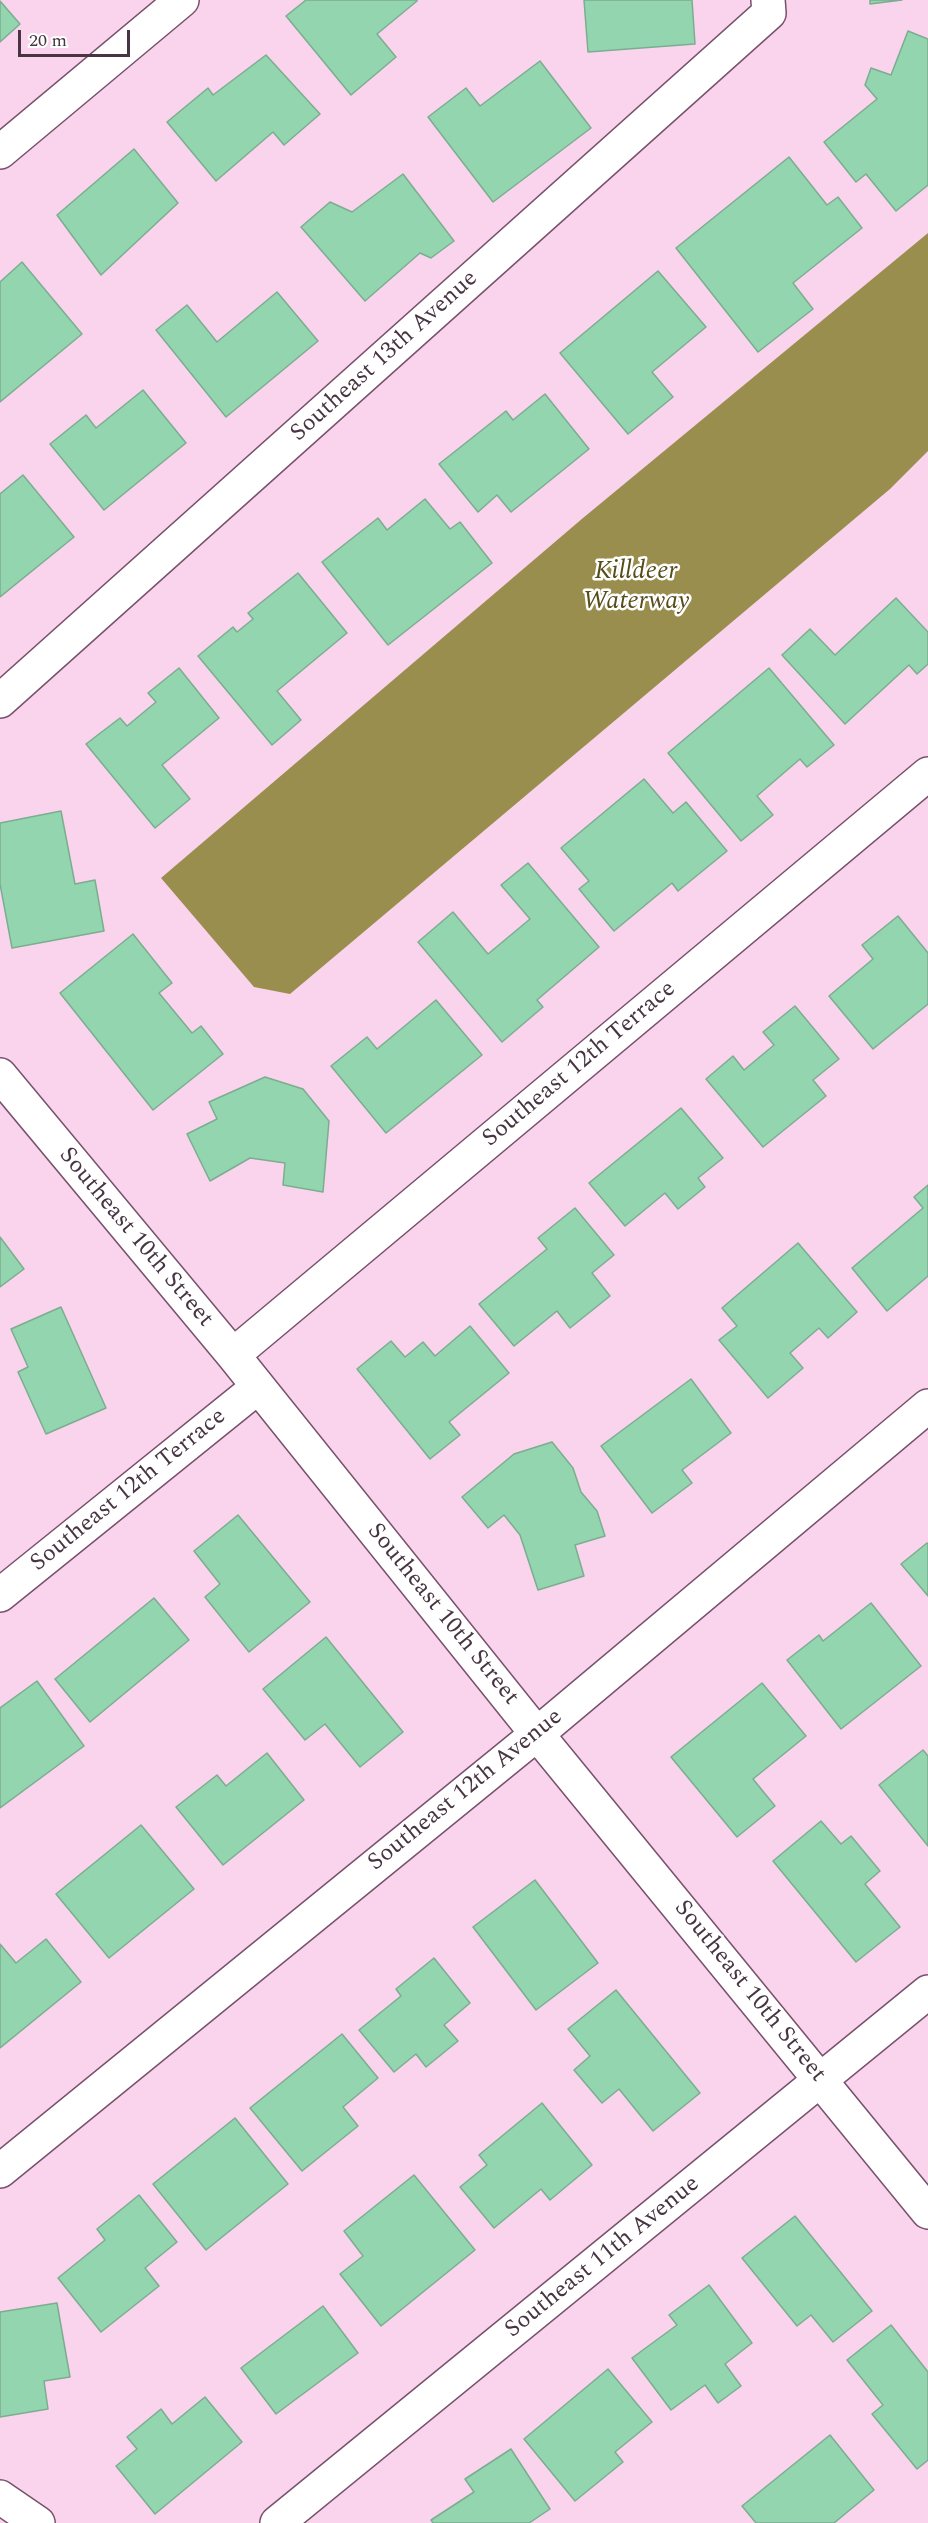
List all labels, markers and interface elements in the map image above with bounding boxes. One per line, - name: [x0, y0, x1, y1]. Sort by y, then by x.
- scale bar: [21, 18, 134, 56]
- text: 20 m: [29, 27, 67, 54]
- street label: Southeast 13th Avenue: [285, 265, 485, 449]
- water label: Killdeer Waterway: [583, 557, 689, 618]
- street label: Southeast 12th Terrace: [478, 976, 682, 1154]
- street label: Southeast 10th Street: [51, 1142, 219, 1334]
- street label: Southeast 12th Terrace: [25, 1403, 233, 1579]
- street label: Southeast 10th Street: [360, 1518, 524, 1712]
- street label: Southeast 12th Avenue: [363, 1704, 569, 1878]
- street label: Southeast 10th Street: [667, 1895, 831, 2089]
- street label: Southeast 11th Avenue: [500, 2171, 706, 2345]

